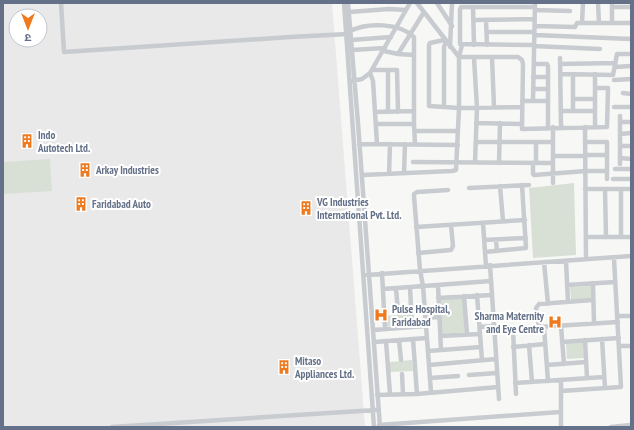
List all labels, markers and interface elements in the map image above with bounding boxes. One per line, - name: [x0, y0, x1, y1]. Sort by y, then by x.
- north arrow: [8, 8, 48, 48]
- text: उ: [24, 31, 31, 45]
- place label: Indo Autotech Ltd.: [37, 128, 90, 155]
- building icon: Indo Autotech Ltd.: [19, 133, 35, 149]
- building icon: Arkay Industries: [77, 162, 93, 178]
- place label: Arkay Industries: [95, 163, 159, 177]
- place label: VG Industries International Pvt. Ltd.: [316, 195, 402, 222]
- building icon: Faridabad Auto: [73, 196, 89, 212]
- place label: Faridabad Auto: [92, 197, 151, 211]
- building icon: VG Industries International Pvt. Ltd.: [298, 200, 314, 216]
- place label: Pulse Hospital, Faridabad: [392, 302, 450, 329]
- hospital icon: Pulse Hospital, Faridabad: [373, 307, 389, 323]
- place label: Sharma Maternity and Eye Centre: [475, 309, 545, 336]
- hospital icon: Sharma Maternity and Eye Centre: [547, 314, 563, 330]
- place label: Mitaso Appliances Ltd.: [294, 354, 354, 381]
- building icon: Mitaso Appliances Ltd.: [276, 359, 292, 375]

